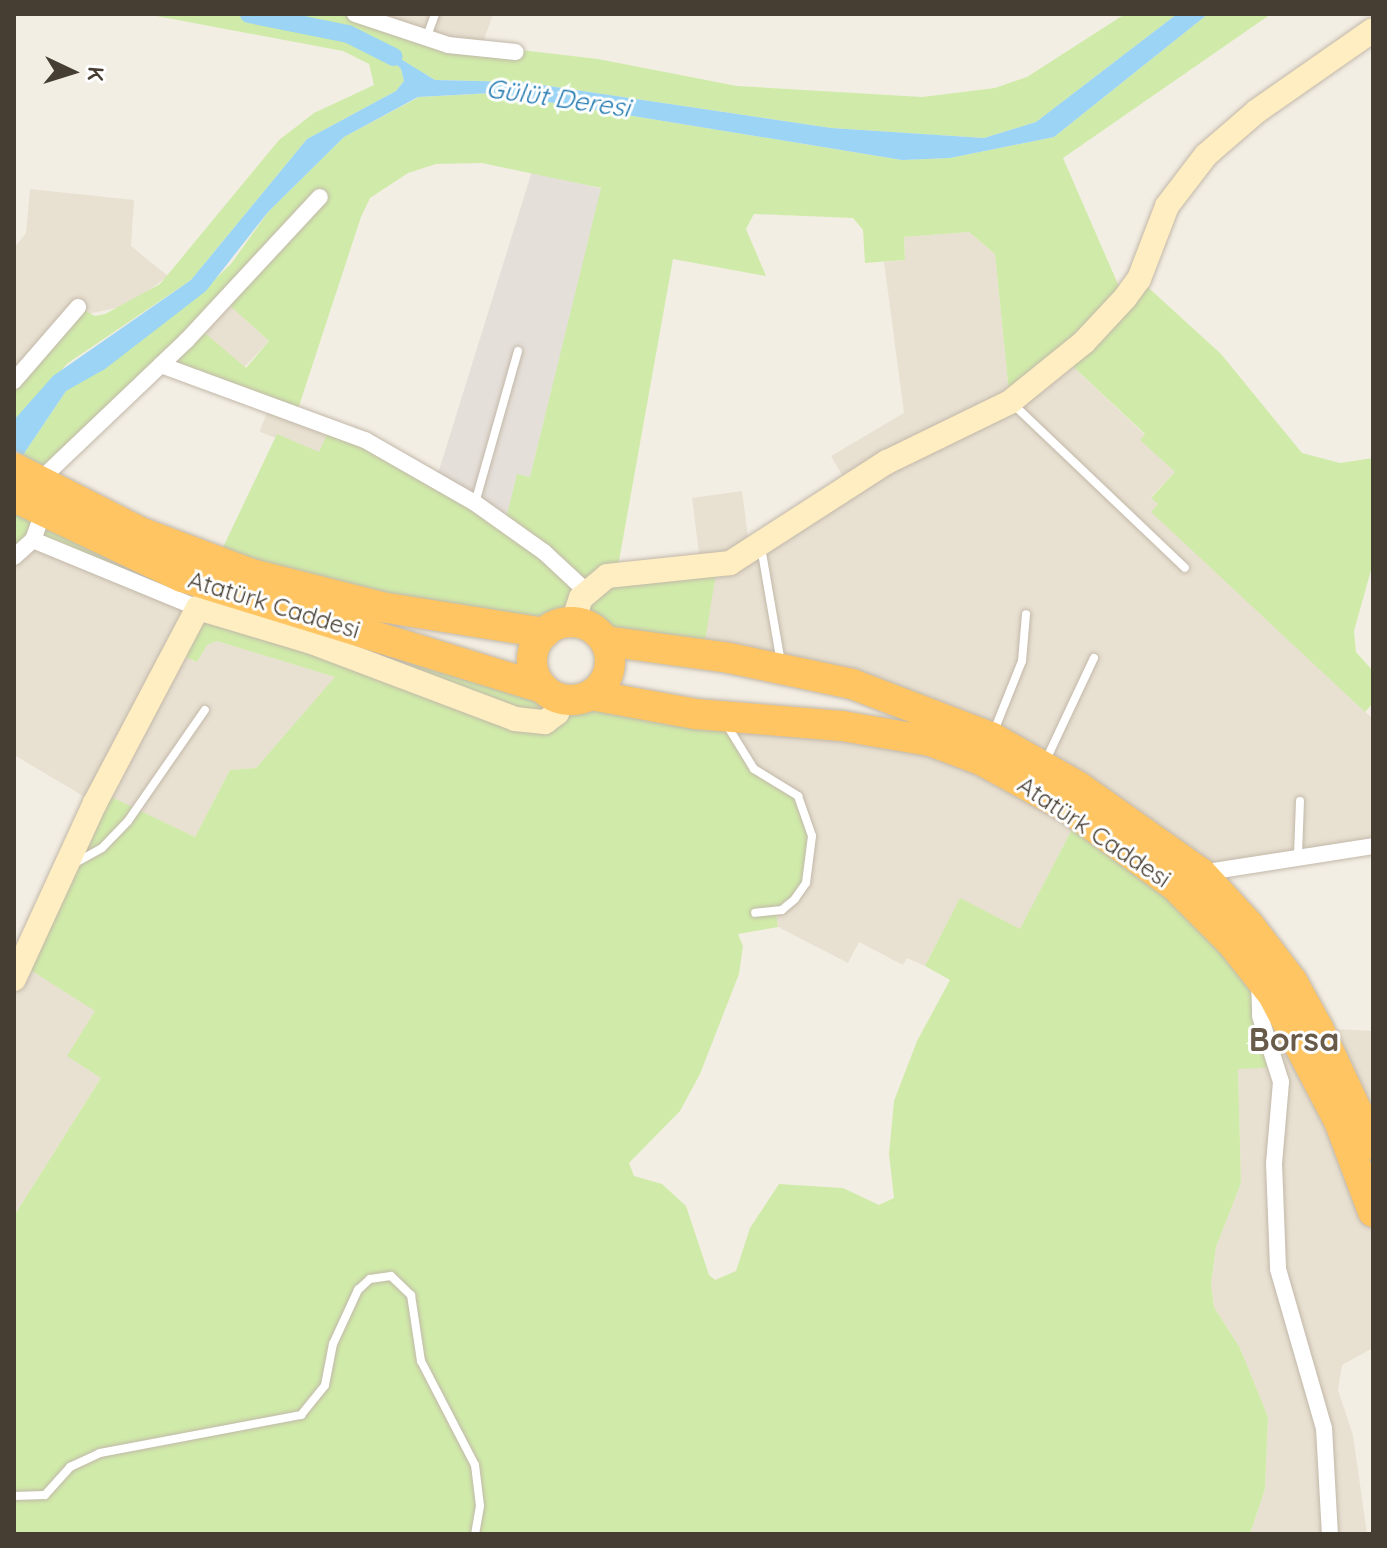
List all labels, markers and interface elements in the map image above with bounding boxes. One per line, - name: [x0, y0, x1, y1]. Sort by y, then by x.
- north arrow: [32, 32, 112, 112]
- text: K: [81, 65, 110, 82]
- water label: Gülüt Deresi: [484, 72, 632, 124]
- street label: Atatürk Caddesi: [185, 565, 363, 645]
- street label: Atatürk Caddesi: [1012, 770, 1176, 894]
- district label: Borsa: [1249, 1020, 1339, 1058]

